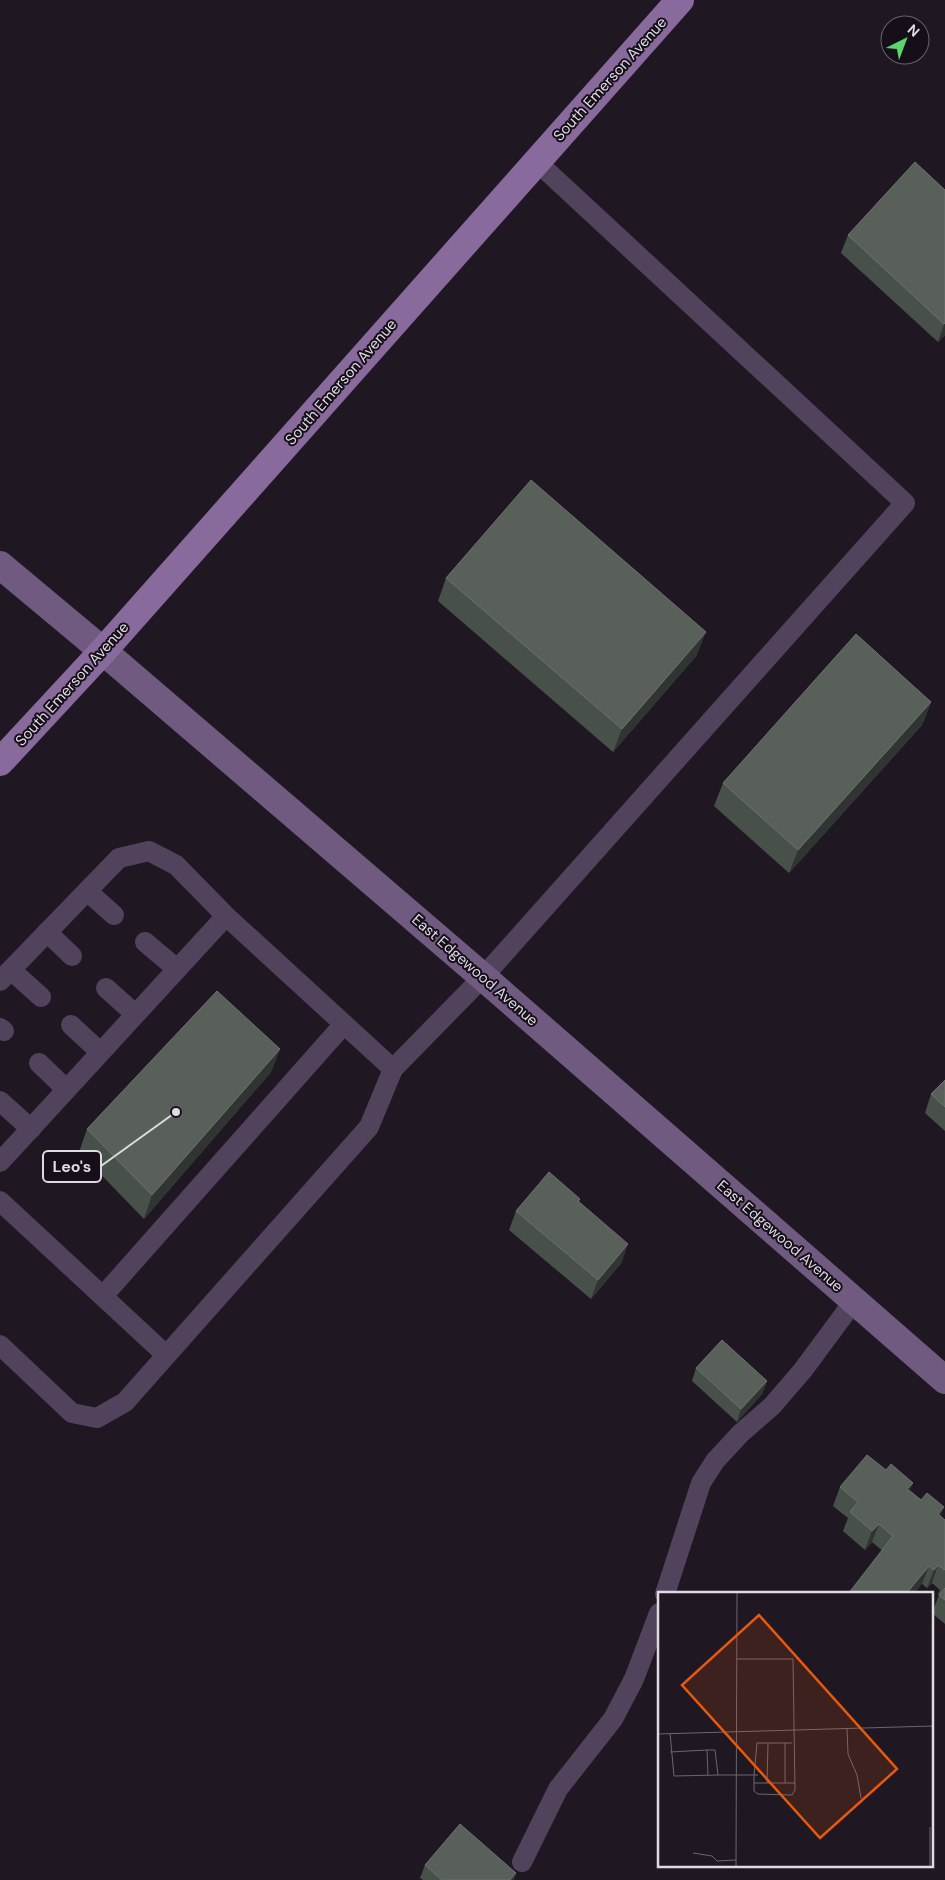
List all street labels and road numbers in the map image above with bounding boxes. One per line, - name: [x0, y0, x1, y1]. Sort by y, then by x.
- street label: South Emerson Avenue: [549, 13, 671, 145]
- street label: South Emerson Avenue: [281, 315, 401, 449]
- street label: South Emerson Avenue: [11, 618, 133, 750]
- street label: East Edgewood Avenue: [408, 910, 542, 1030]
- street label: East Edgewood Avenue: [713, 1176, 847, 1296]

